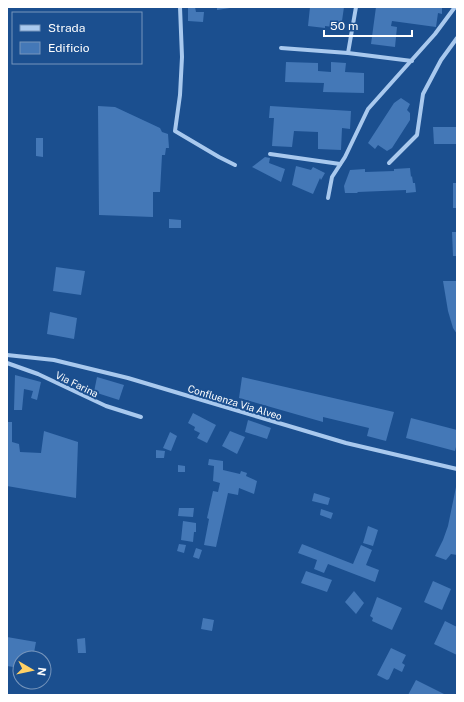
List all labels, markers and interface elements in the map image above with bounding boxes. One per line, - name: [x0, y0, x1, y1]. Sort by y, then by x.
- legend: [12, 12, 142, 64]
- scale bar: [324, 12, 412, 38]
- text: 50 m: [330, 19, 358, 33]
- text: Strada: [48, 21, 85, 35]
- text: Edificio: [48, 41, 90, 55]
- street label: Via Farina: [54, 368, 100, 400]
- street label: Confluenza Via Alveo: [186, 382, 284, 422]
- north arrow: [12, 650, 52, 690]
- text: N: [35, 666, 48, 677]

